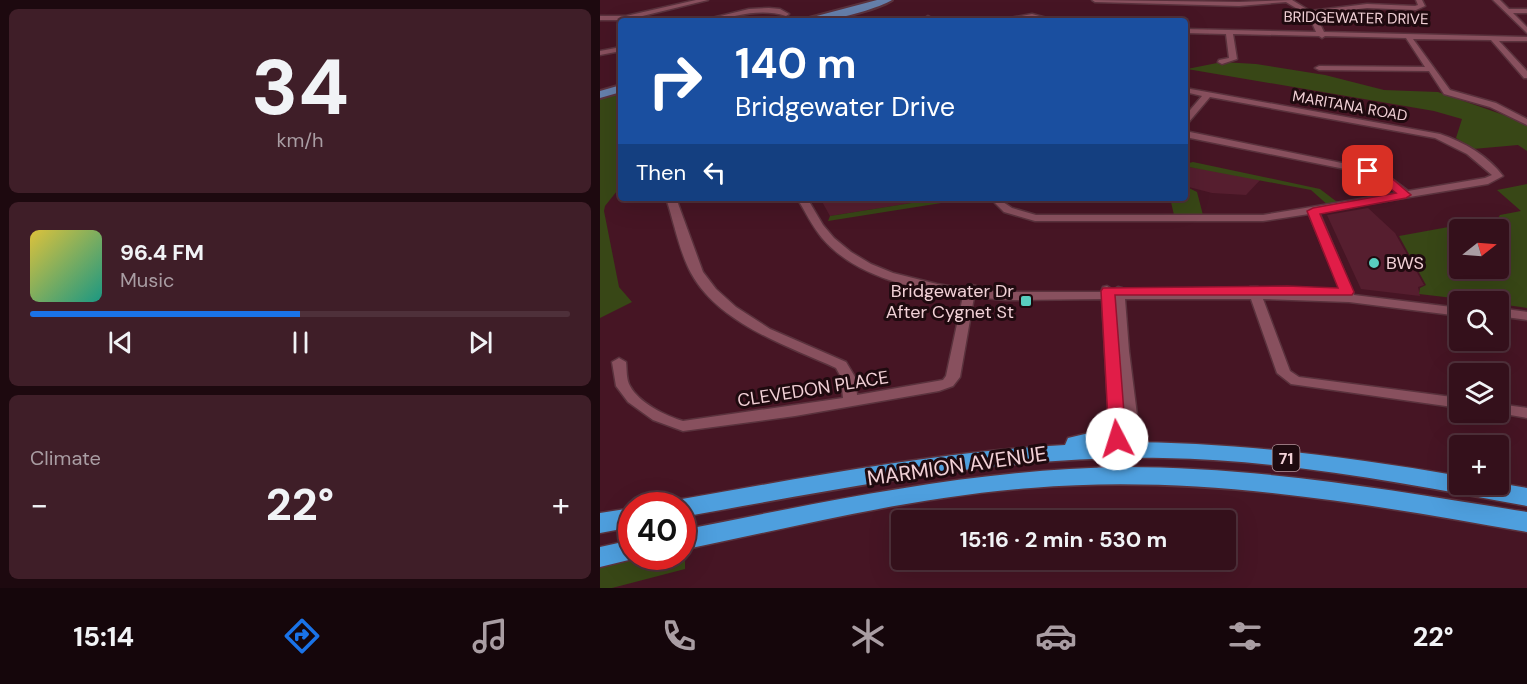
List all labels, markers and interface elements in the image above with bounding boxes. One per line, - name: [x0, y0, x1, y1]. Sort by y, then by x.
- street label: BRIDGEWATER DRIVE: [1283, 7, 1429, 29]
- text: 140 m: [735, 36, 857, 91]
- text: 34: [251, 37, 349, 138]
- icon: right: [636, 42, 714, 120]
- street label: MARITANA ROAD: [1291, 86, 1409, 126]
- text: Bridgewater Drive: [735, 89, 955, 124]
- text: km/h: [276, 127, 324, 153]
- pin: [1342, 145, 1393, 196]
- icon: arrive: [1351, 154, 1384, 187]
- icon: left: [698, 156, 731, 189]
- text: Then: [636, 158, 686, 187]
- north arrow: [1449, 219, 1509, 279]
- map controls: [1449, 219, 1509, 495]
- text: 96.4 FM: [120, 238, 204, 267]
- place label: BWS: [1386, 251, 1424, 275]
- marker: BWS: [1367, 256, 1381, 270]
- text: Music: [120, 267, 175, 293]
- place label: Bridgewater Dr After Cygnet St: [886, 279, 1014, 324]
- button: search: [1449, 291, 1509, 351]
- marker: Bridgewater Dr After Cygnet St: [1019, 294, 1033, 308]
- icon: previous: [104, 326, 137, 359]
- icon: pause: [284, 326, 317, 359]
- icon: next: [464, 326, 497, 359]
- button: layers: [1449, 363, 1509, 423]
- street label: CLEVEDON PLACE: [736, 365, 890, 413]
- position arrow: [1085, 407, 1149, 471]
- button: +: [1449, 435, 1509, 495]
- street label: MARMION AVENUE: [865, 440, 1049, 492]
- text: Climate: [30, 445, 101, 471]
- road number: 71: [1272, 445, 1300, 471]
- text: 22°: [266, 475, 334, 534]
- text: −: [30, 483, 48, 526]
- text: +: [552, 483, 570, 526]
- speed limit sign: 40: [618, 492, 696, 570]
- text: 15:16 · 2 min · 530 m: [960, 525, 1167, 554]
- icon: directions: [281, 615, 323, 657]
- icon: music: [469, 615, 511, 657]
- icon: phone: [658, 615, 700, 657]
- icon: climate: [847, 615, 889, 657]
- icon: car: [1035, 615, 1077, 657]
- icon: filters: [1224, 615, 1266, 657]
- text: 15:14: [73, 619, 134, 654]
- text: 22°: [1413, 619, 1454, 654]

